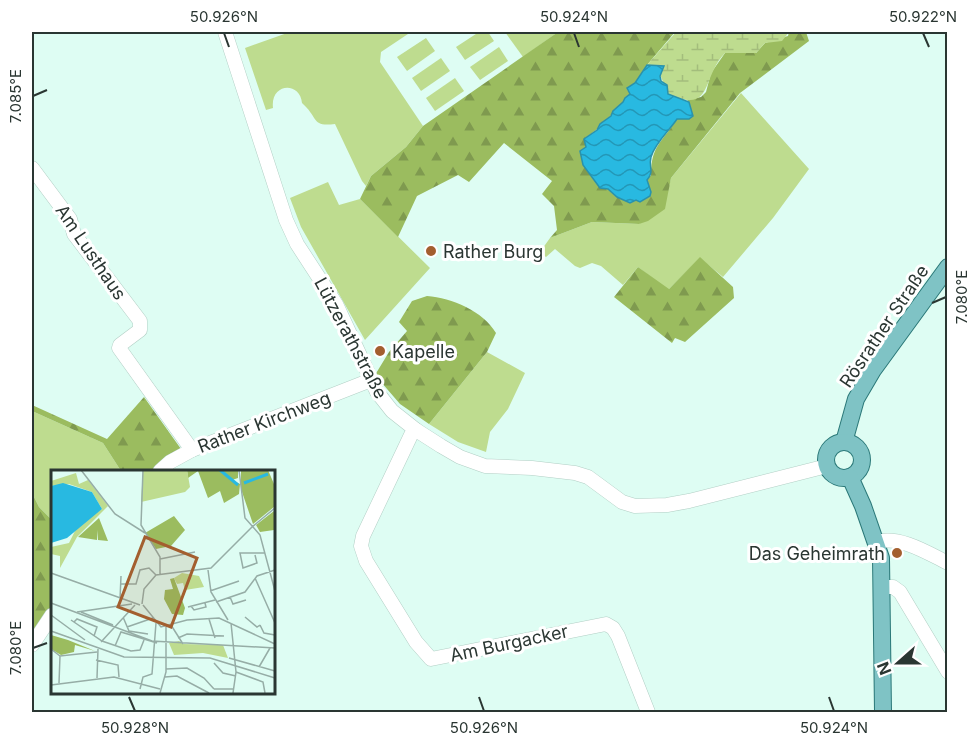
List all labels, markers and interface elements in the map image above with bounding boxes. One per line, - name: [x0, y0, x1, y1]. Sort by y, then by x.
- text: 50.926°N: [190, 7, 258, 26]
- text: 50.924°N: [540, 7, 608, 26]
- text: 50.922°N: [889, 7, 957, 26]
- text: 7.085°E: [6, 69, 25, 123]
- street label: Am Lusthaus: [51, 200, 131, 304]
- place label: Rather Burg: [443, 241, 543, 262]
- marker: Rather Burg: [424, 244, 438, 258]
- street label: Rösrather Straße: [835, 261, 933, 391]
- text: 7.080°E: [952, 270, 971, 324]
- street label: Lützerathstraße: [310, 274, 392, 402]
- place label: Kapelle: [392, 341, 455, 362]
- marker: Kapelle: [373, 344, 387, 358]
- street label: Rather Kirchweg: [195, 387, 333, 457]
- inset map: [51, 470, 274, 693]
- place label: Das Geheimrath: [749, 543, 885, 564]
- marker: Das Geheimrath: [890, 546, 904, 560]
- street label: Am Burgacker: [448, 620, 570, 666]
- text: 7.080°E: [6, 621, 25, 675]
- north arrow: [868, 633, 928, 693]
- text: N: [872, 659, 896, 678]
- text: 50.928°N: [101, 718, 169, 737]
- text: 50.926°N: [450, 718, 518, 737]
- text: 50.924°N: [800, 718, 868, 737]

